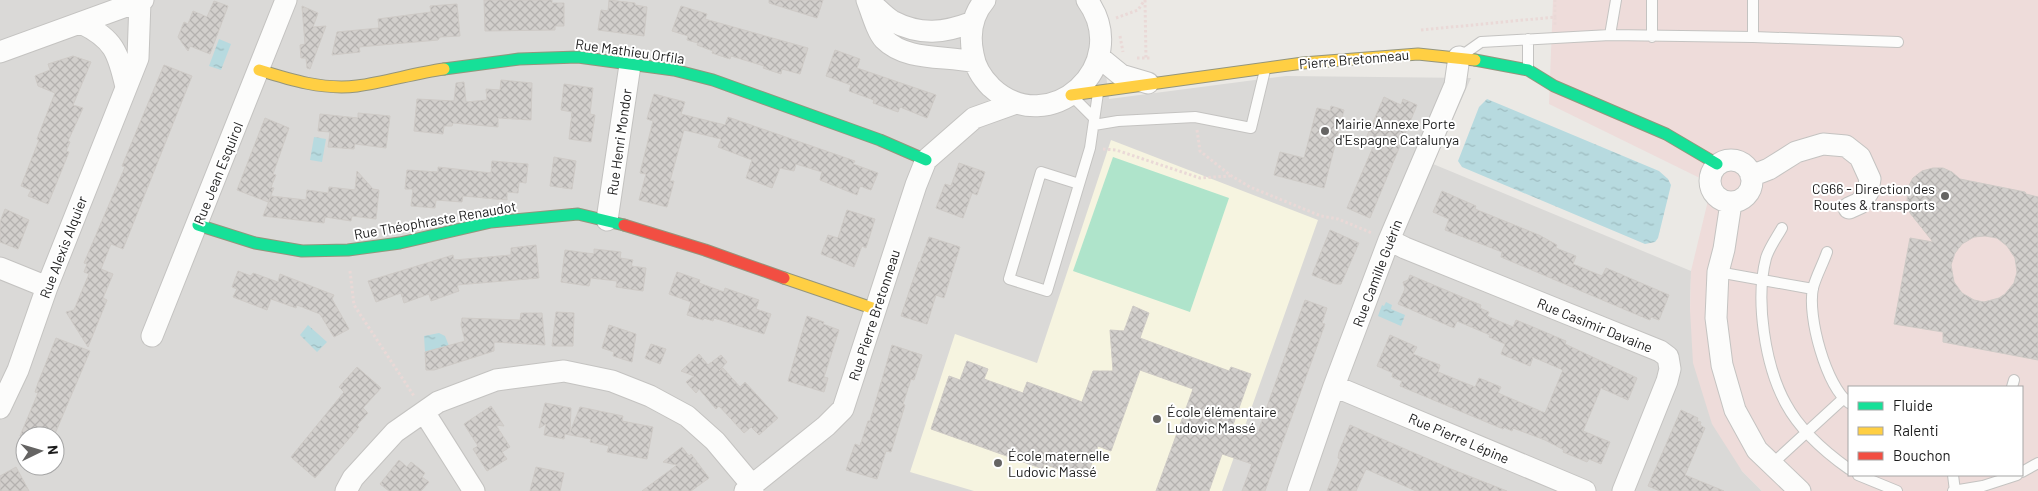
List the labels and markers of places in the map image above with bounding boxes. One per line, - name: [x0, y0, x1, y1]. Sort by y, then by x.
- place label: Mairie Annexe Porte d'Espagne Catalunya: [1335, 115, 1459, 148]
- marker: Mairie Annexe Porte d'Espagne Catalunya: [1319, 125, 1331, 137]
- place label: CG66 - Direction des Routes & transports: [1812, 180, 1935, 213]
- marker: CG66 - Direction des Routes & transports: [1939, 190, 1951, 202]
- place label: École élémentaire Ludovic Massé: [1167, 403, 1277, 436]
- marker: École élémentaire Ludovic Massé: [1151, 413, 1163, 425]
- place label: École maternelle Ludovic Massé: [1008, 447, 1110, 480]
- marker: École maternelle Ludovic Massé: [992, 457, 1004, 469]

